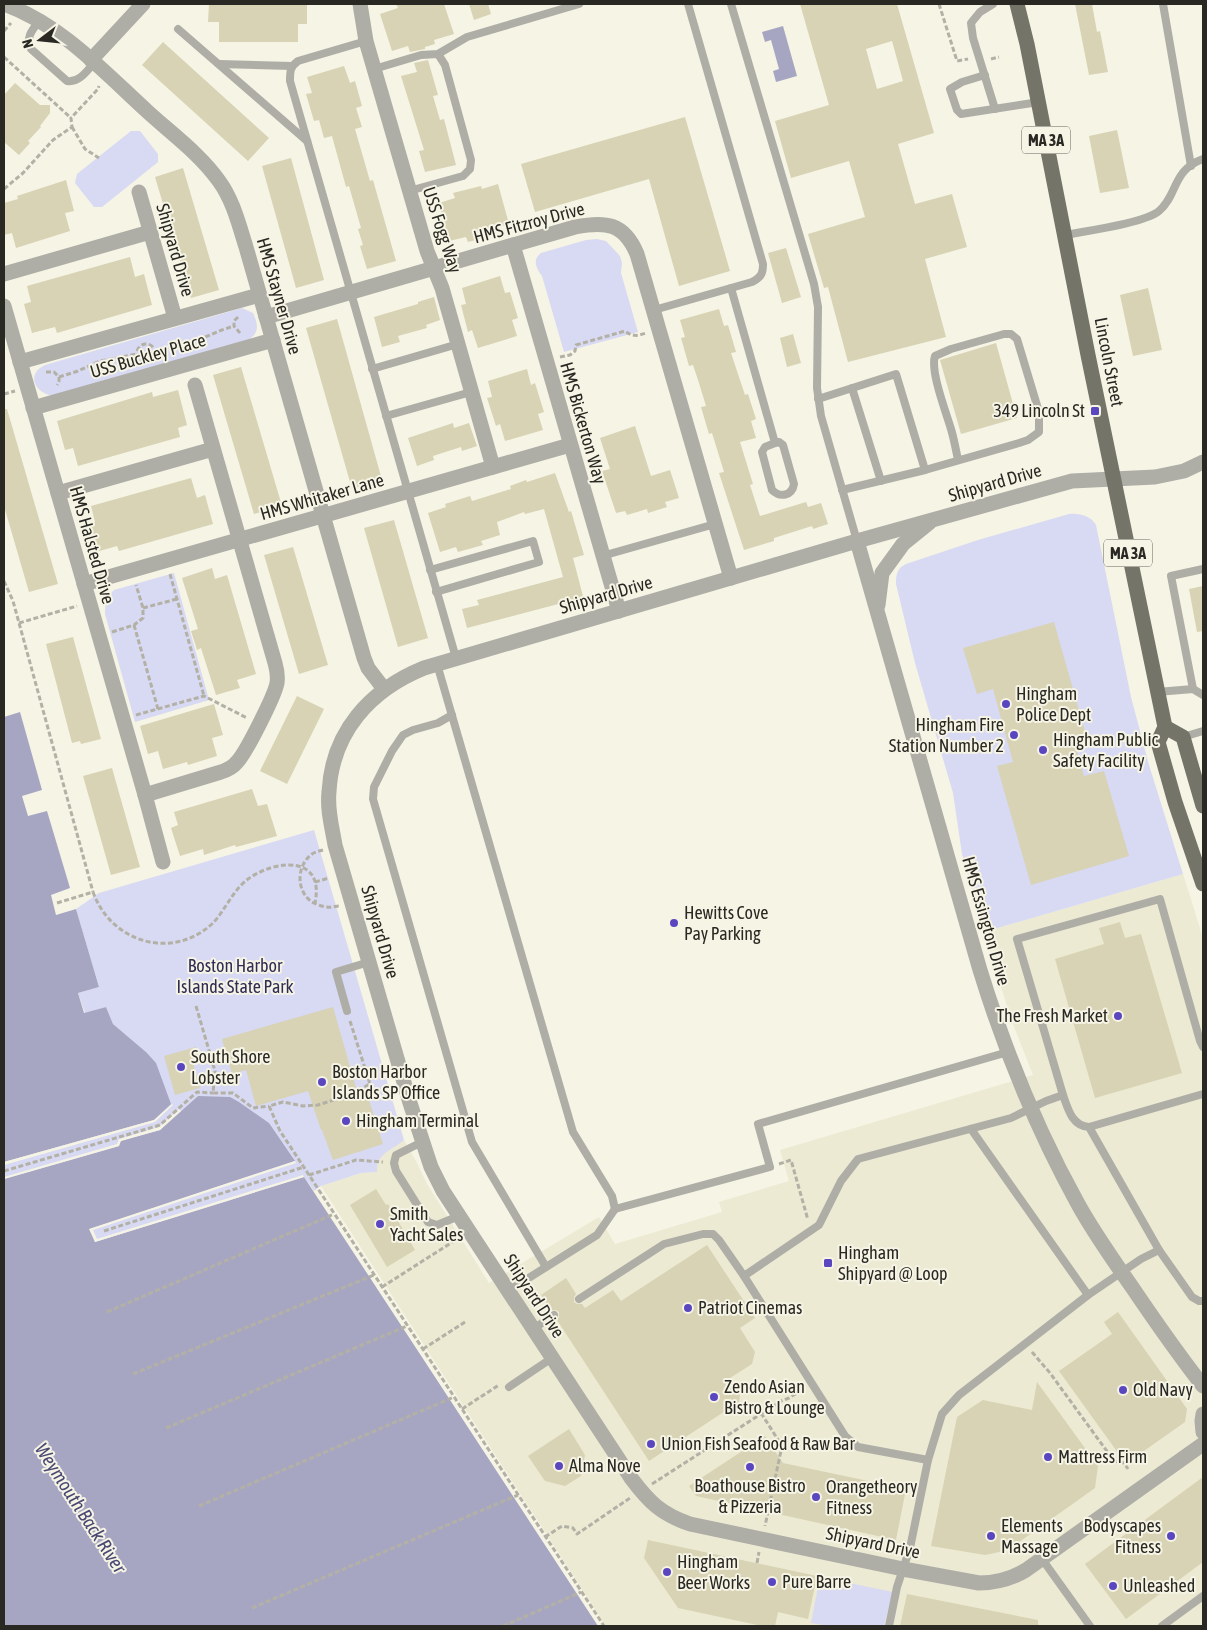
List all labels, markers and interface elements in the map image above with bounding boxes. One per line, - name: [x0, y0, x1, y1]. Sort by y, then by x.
- north arrow: [15, 15, 65, 65]
- text: N: [19, 37, 36, 50]
- road number: MA 3A: [1022, 126, 1070, 154]
- street label: USS Fogg Way: [419, 184, 466, 276]
- street label: HMS Fitzroy Drive: [471, 198, 587, 247]
- street label: Shipyard Drive: [152, 201, 199, 299]
- street label: HMS Stayner Drive: [253, 235, 306, 357]
- street label: Lincoln Street: [1091, 316, 1128, 408]
- street label: USS Buckley Place: [88, 329, 208, 382]
- street label: HMS Bickerton Way: [556, 360, 611, 486]
- place label: 349 Lincoln St: [993, 400, 1085, 421]
- marker: 349 Lincoln St: [1089, 405, 1101, 417]
- street label: Shipyard Drive: [946, 459, 1044, 506]
- street label: HMS Whitaker Lane: [258, 469, 386, 524]
- street label: HMS Halsted Drive: [66, 484, 119, 606]
- road number: MA 3A: [1104, 540, 1152, 566]
- street label: Shipyard Drive: [557, 571, 655, 618]
- place label: Hingham Police Dept: [1016, 683, 1091, 725]
- marker: Hingham Police Dept: [1000, 698, 1012, 710]
- place label: Hingham Fire Station Number 2: [889, 714, 1004, 756]
- marker: Hingham Fire Station Number 2: [1008, 729, 1020, 741]
- place label: Hingham Public Safety Facility: [1053, 729, 1159, 771]
- marker: Hingham Public Safety Facility: [1037, 744, 1049, 756]
- street label: HMS Essington Drive: [958, 854, 1015, 988]
- street label: Shipyard Drive: [357, 883, 404, 981]
- place label: Hewitts Cove Pay Parking: [684, 902, 768, 944]
- marker: Hewitts Cove Pay Parking: [668, 917, 680, 929]
- park label: Boston Harbor Islands State Park: [177, 955, 294, 997]
- place label: The Fresh Market: [997, 1005, 1108, 1026]
- marker: The Fresh Market: [1112, 1010, 1124, 1022]
- place label: South Shore Lobster: [191, 1046, 270, 1088]
- marker: South Shore Lobster: [175, 1061, 187, 1073]
- place label: Boston Harbor Islands SP Office: [332, 1061, 440, 1103]
- marker: Boston Harbor Islands SP Office: [316, 1076, 328, 1088]
- place label: Hingham Terminal: [356, 1110, 479, 1131]
- marker: Hingham Terminal: [340, 1115, 352, 1127]
- place label: Smith Yacht Sales: [390, 1203, 463, 1245]
- marker: Smith Yacht Sales: [374, 1218, 386, 1230]
- place label: Hingham Shipyard @ Loop: [838, 1242, 948, 1284]
- street label: Shipyard Drive: [500, 1250, 569, 1342]
- marker: Hingham Shipyard @ Loop: [822, 1257, 834, 1269]
- place label: Patriot Cinemas: [698, 1297, 802, 1318]
- marker: Patriot Cinemas: [682, 1302, 694, 1314]
- place label: Zendo Asian Bistro & Lounge: [724, 1376, 825, 1418]
- place label: Old Navy: [1133, 1379, 1193, 1400]
- marker: Old Navy: [1117, 1384, 1129, 1396]
- marker: Zendo Asian Bistro & Lounge: [708, 1391, 720, 1403]
- place label: Union Fish Seafood & Raw Bar: [661, 1433, 855, 1454]
- marker: Union Fish Seafood & Raw Bar: [645, 1438, 657, 1450]
- water label: Weymouth Back River: [31, 1439, 132, 1578]
- place label: Mattress Firm: [1058, 1446, 1147, 1467]
- marker: Mattress Firm: [1042, 1451, 1054, 1463]
- place label: Alma Nove: [569, 1455, 641, 1476]
- marker: Alma Nove: [553, 1460, 565, 1472]
- marker: Boathouse Bistro & Pizzeria: [744, 1461, 756, 1473]
- place label: Boathouse Bistro & Pizzeria: [694, 1475, 806, 1517]
- place label: Orangetheory Fitness: [826, 1476, 917, 1518]
- marker: Orangetheory Fitness: [810, 1491, 822, 1503]
- place label: Elements Massage: [1001, 1515, 1063, 1557]
- place label: Bodyscapes Fitness: [1084, 1515, 1161, 1557]
- street label: Shipyard Drive: [824, 1522, 922, 1563]
- marker: Elements Massage: [985, 1530, 997, 1542]
- marker: Bodyscapes Fitness: [1165, 1530, 1177, 1542]
- place label: Hingham Beer Works: [677, 1551, 750, 1593]
- marker: Hingham Beer Works: [661, 1566, 673, 1578]
- place label: Pure Barre: [782, 1571, 851, 1592]
- place label: Unleashed: [1123, 1575, 1195, 1596]
- marker: Pure Barre: [766, 1576, 778, 1588]
- marker: Unleashed: [1107, 1580, 1119, 1592]

